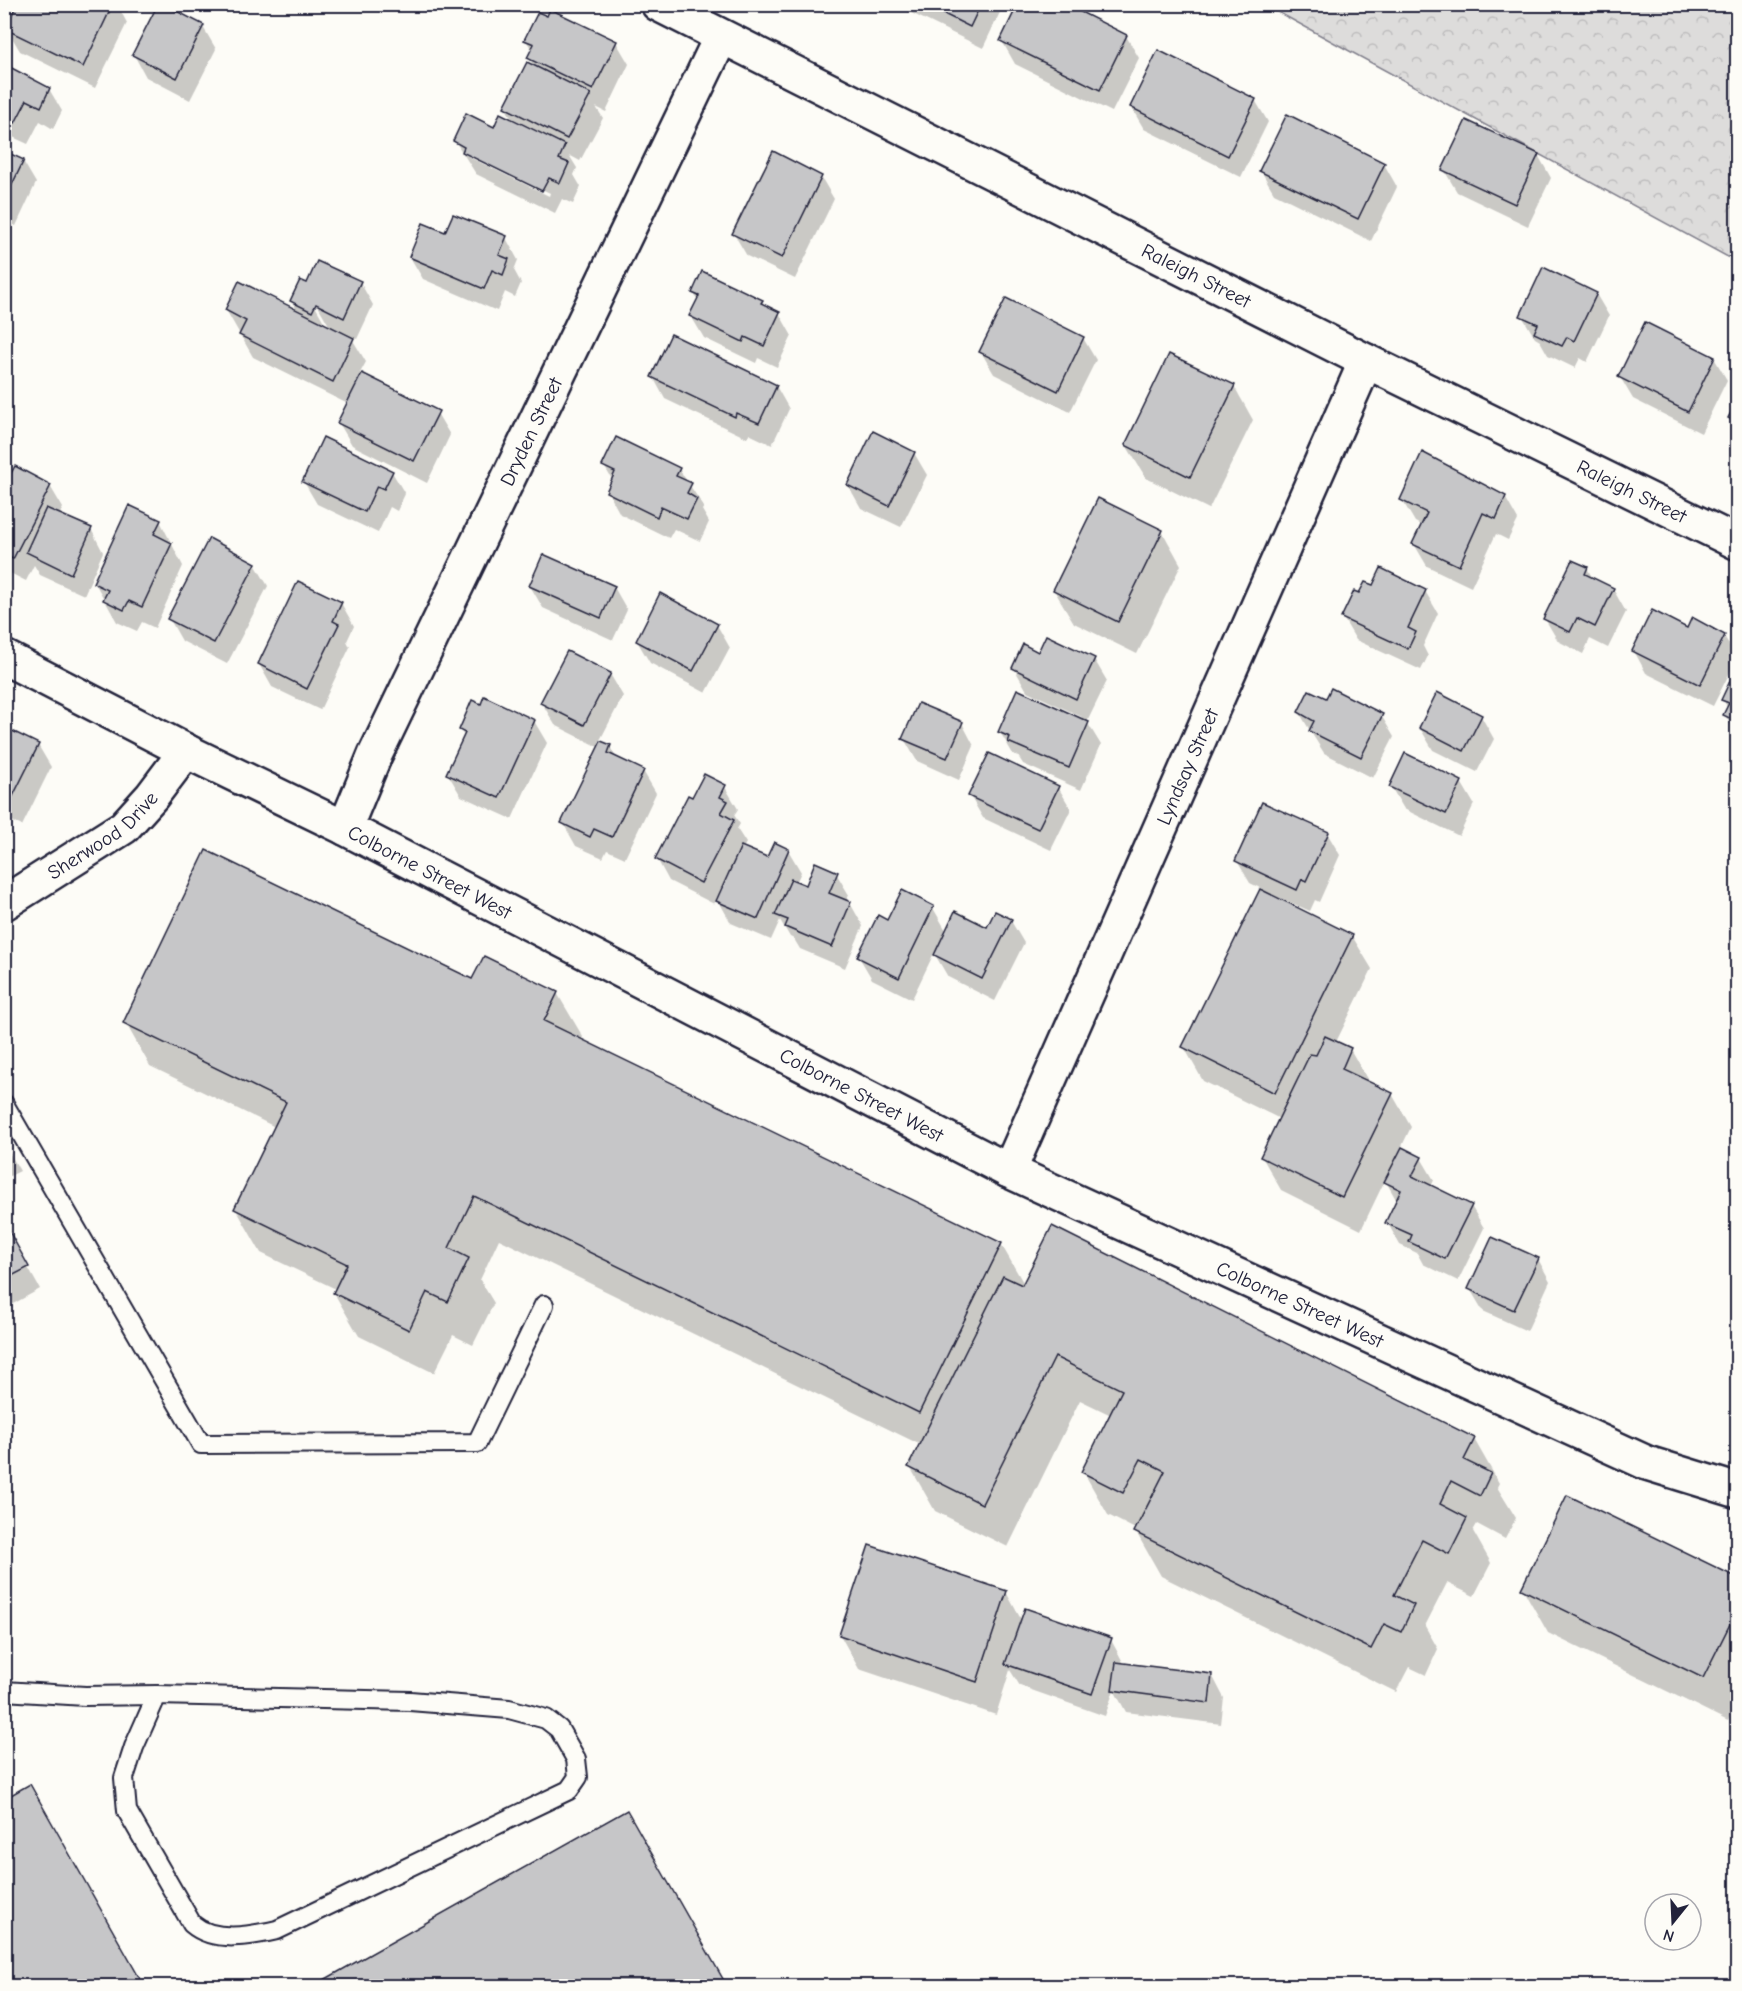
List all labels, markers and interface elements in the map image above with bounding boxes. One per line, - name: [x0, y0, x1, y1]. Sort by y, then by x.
- street label: Raleigh Street: [1138, 238, 1256, 313]
- street label: Dryden Street: [495, 372, 567, 490]
- street label: Raleigh Street: [1573, 455, 1692, 528]
- street label: Lyndsay Street: [1152, 704, 1224, 828]
- street label: Sherwood Drive: [43, 786, 162, 884]
- street label: Colborne Street West: [344, 820, 517, 924]
- street label: Colborne Street West: [776, 1043, 949, 1147]
- street label: Colborne Street West: [1213, 1256, 1388, 1353]
- north arrow: [1643, 1892, 1703, 1952]
- text: N: [1661, 1925, 1676, 1945]

